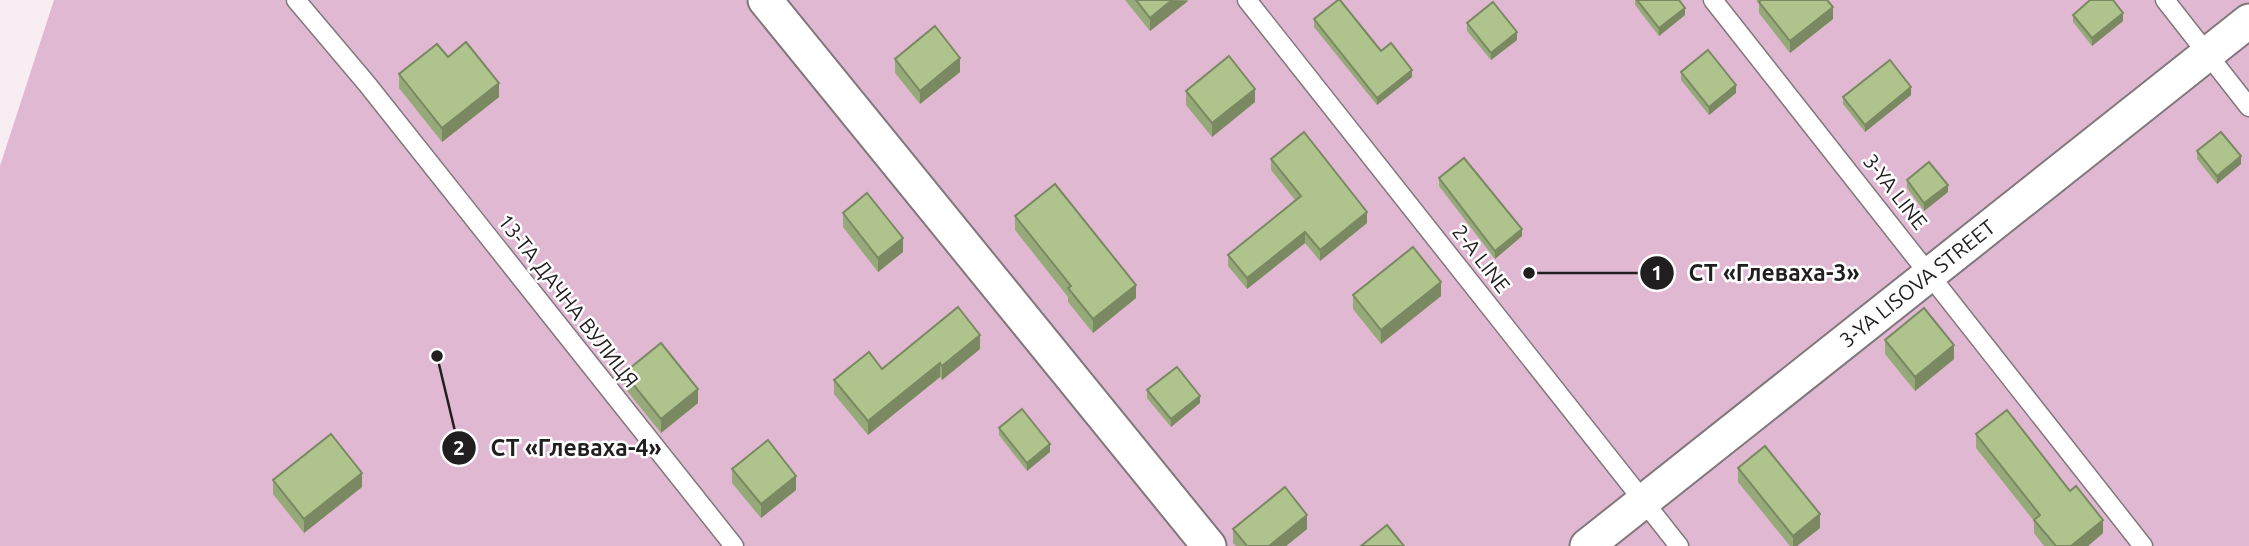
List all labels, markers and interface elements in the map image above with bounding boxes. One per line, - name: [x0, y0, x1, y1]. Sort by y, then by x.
- street label: 3-YA LINE: [1859, 149, 1933, 234]
- street label: 13-ТА ДАЧНА ВУЛИЦЯ: [494, 209, 644, 392]
- street label: 3-YA LISOVA STREET: [1835, 214, 2000, 352]
- street label: 2-A LINE: [1448, 220, 1516, 297]
- callout: СТ «Глеваха-3»: [1639, 251, 1873, 295]
- text: 1: [1651, 260, 1663, 284]
- text: СТ «Глеваха-3»: [1689, 260, 1859, 285]
- callout: СТ «Глеваха-4»: [442, 426, 675, 470]
- text: 2: [453, 435, 465, 459]
- text: СТ «Глеваха-4»: [491, 435, 661, 460]

